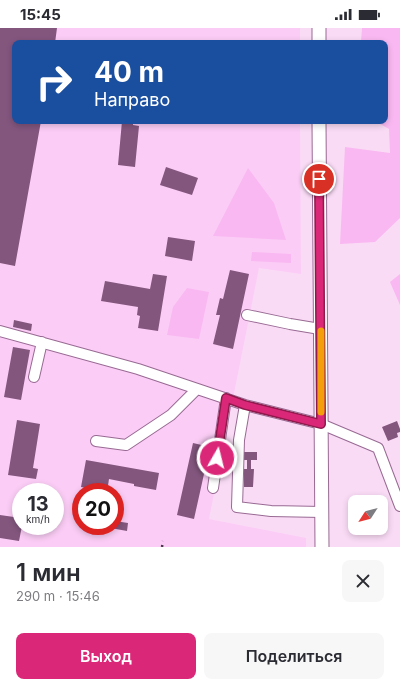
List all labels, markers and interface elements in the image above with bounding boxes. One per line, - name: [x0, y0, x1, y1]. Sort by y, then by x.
- text: 15:45: [20, 5, 61, 24]
- text: 40 m: [94, 55, 164, 89]
- icon: right: [28, 56, 80, 108]
- text: Направо: [94, 89, 170, 110]
- pin: [302, 162, 336, 196]
- icon: arrive: [308, 168, 330, 190]
- position arrow: [196, 437, 238, 479]
- speed limit sign: 20: [72, 483, 124, 535]
- text: 13: [27, 492, 49, 516]
- north arrow: [348, 495, 388, 535]
- map controls: [348, 495, 388, 535]
- text: km/h: [26, 513, 50, 525]
- text: 1 мин: [16, 558, 81, 587]
- button: close: [342, 560, 384, 602]
- text: 290 m · 15:46: [16, 588, 100, 604]
- button: Выход: [16, 633, 196, 679]
- button: Поделиться: [204, 633, 384, 679]

